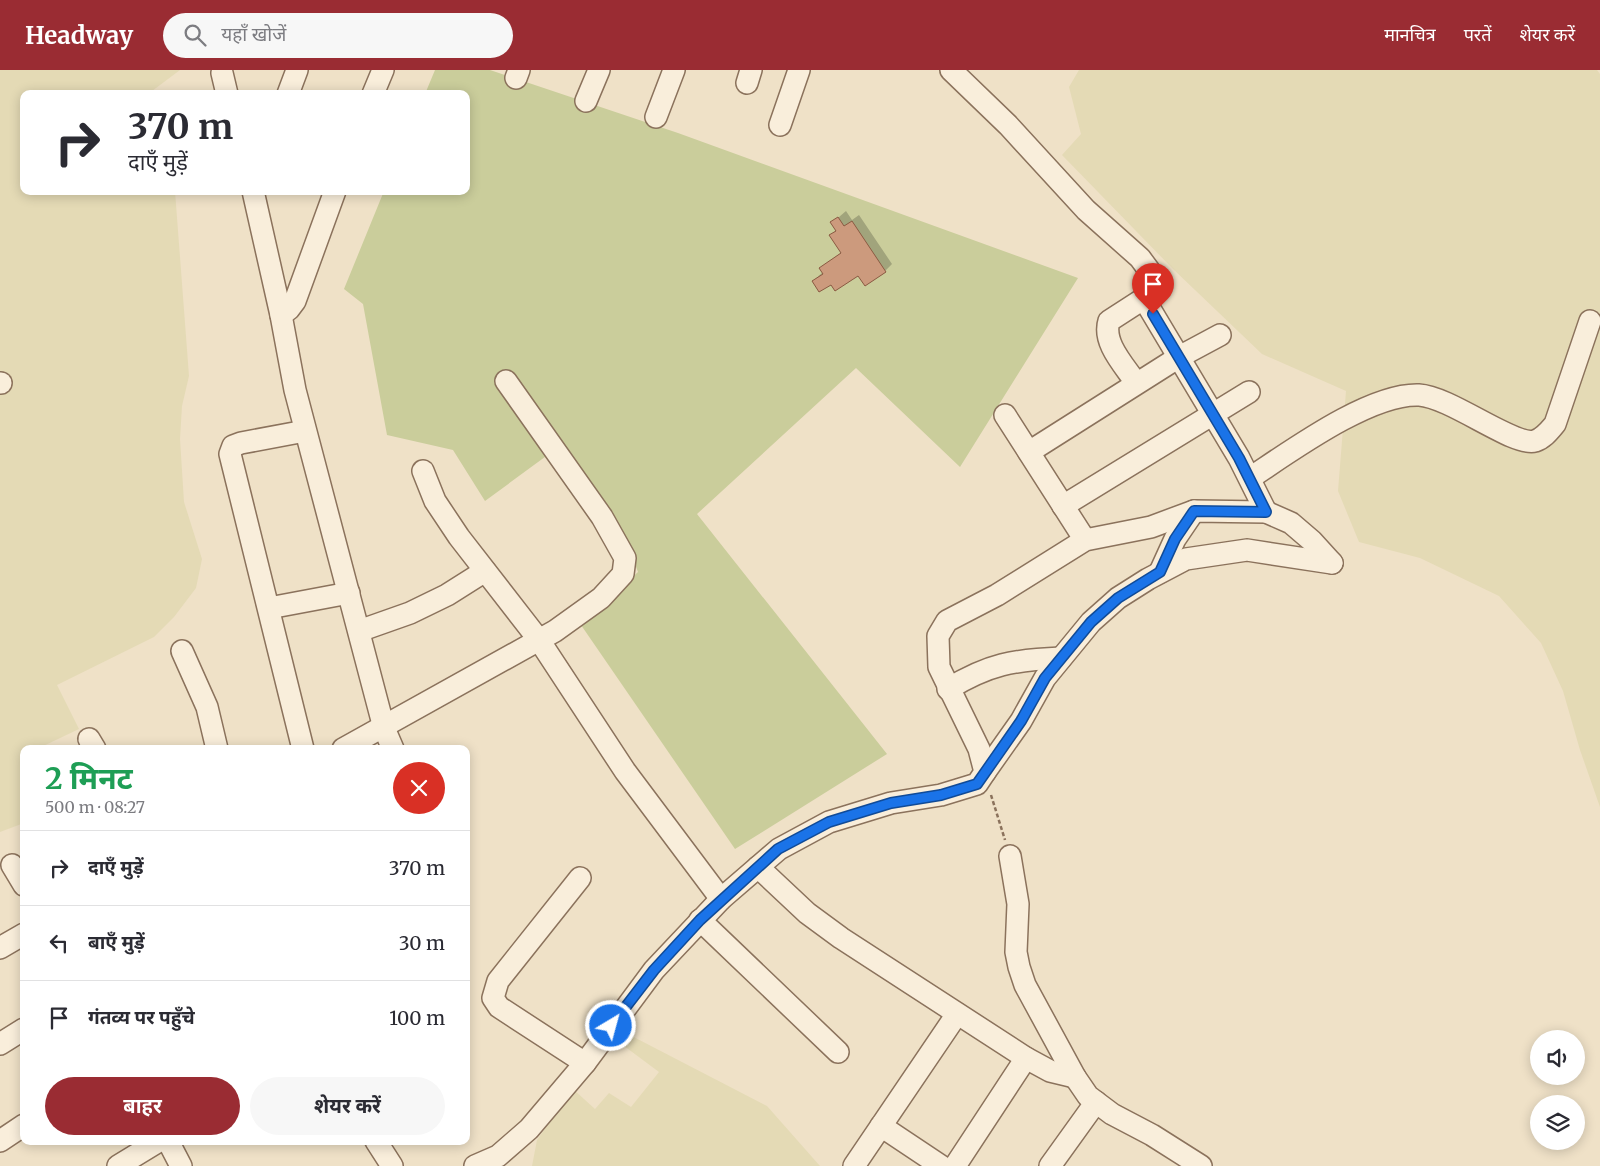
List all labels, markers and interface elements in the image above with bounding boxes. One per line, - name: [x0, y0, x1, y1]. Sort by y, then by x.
- search box: [163, 13, 513, 58]
- text: Headway: [25, 20, 133, 51]
- icon: search: [181, 21, 209, 49]
- text: यहाँ खोजें: [221, 22, 286, 46]
- text: मानचित्र: [1384, 23, 1436, 46]
- text: परतें: [1464, 23, 1492, 46]
- text: शेयर करें: [1520, 23, 1575, 46]
- text: 370 m: [128, 105, 233, 149]
- icon: right: [45, 110, 110, 175]
- text: दाएँ मुड़ें: [128, 148, 188, 176]
- pin: [1132, 263, 1174, 314]
- icon: arrive: [1139, 270, 1167, 298]
- text: 2 मिनट: [45, 759, 133, 797]
- button: close: [393, 762, 445, 814]
- text: 500 m · 08:27: [45, 797, 145, 817]
- icon: right: [45, 854, 73, 882]
- text: दाएँ मुड़ें: [88, 855, 144, 879]
- text: 370 m: [389, 856, 445, 880]
- icon: left: [45, 929, 73, 957]
- text: बाएँ मुड़ें: [88, 930, 145, 954]
- text: 30 m: [399, 931, 445, 955]
- position arrow: [584, 999, 636, 1051]
- icon: arrive: [45, 1004, 73, 1032]
- text: गंतव्य पर पहुँचे: [88, 1005, 195, 1029]
- text: 100 m: [389, 1006, 445, 1030]
- map controls: [1530, 1030, 1585, 1150]
- button: sound: [1530, 1030, 1585, 1085]
- button: बाहर: [45, 1077, 240, 1135]
- button: शेयर करें: [250, 1077, 445, 1135]
- button: layers: [1530, 1095, 1585, 1150]

